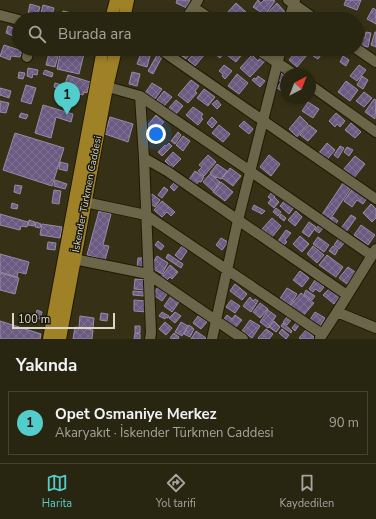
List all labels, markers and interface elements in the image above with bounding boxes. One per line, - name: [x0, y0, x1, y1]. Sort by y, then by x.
- search box: [12, 12, 364, 56]
- icon: search: [26, 23, 48, 45]
- text: Burada ara: [58, 24, 132, 44]
- north arrow: [280, 68, 316, 104]
- pin: 1: [54, 82, 80, 115]
- your location: [146, 124, 166, 144]
- street label: İskender Türkmen Caddesi: [69, 135, 105, 254]
- scale bar: [12, 311, 115, 330]
- text: 100 m: [18, 312, 50, 327]
- text: Yakında: [16, 354, 77, 377]
- text: Opet Osmaniye Merkez: [55, 404, 217, 424]
- text: 1: [26, 414, 34, 432]
- text: 90 m: [329, 414, 359, 432]
- text: Akaryakıt · İskender Türkmen Caddesi: [55, 424, 274, 442]
- tab: Harita: [42, 472, 72, 511]
- tab: Yol tarifi: [156, 472, 196, 511]
- tab: Kaydedilen: [279, 472, 334, 511]

